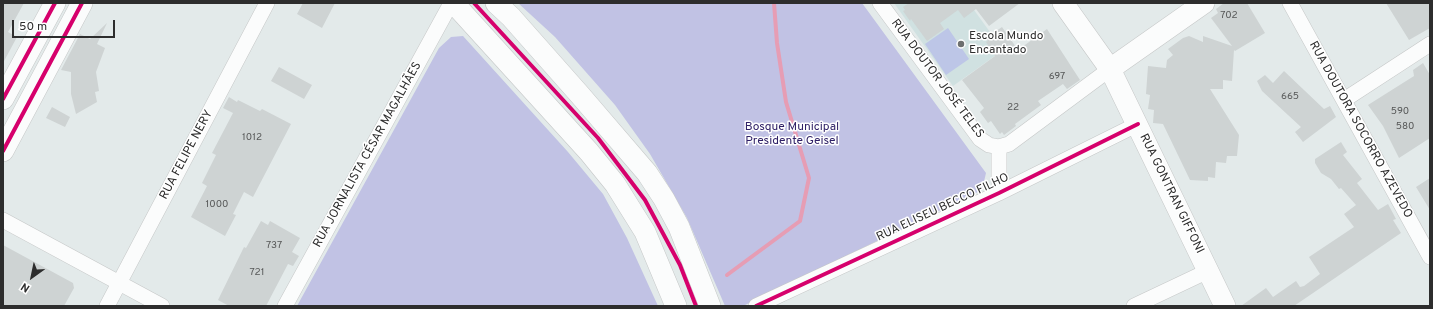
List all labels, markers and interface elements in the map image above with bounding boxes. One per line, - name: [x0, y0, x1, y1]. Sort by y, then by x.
- house number: 702: [1220, 10, 1238, 22]
- scale bar: [14, 12, 117, 38]
- street label: RUA DOUTOR JOSÉ TELES: [888, 17, 986, 141]
- text: 50 m: [19, 19, 47, 35]
- place label: Escola Mundo Encantado: [969, 30, 1043, 58]
- marker: Escola Mundo Encantado: [956, 39, 966, 49]
- street label: RUA DOUTORA SOCORRO AZEVEDO: [1305, 39, 1415, 221]
- street label: RUA JORNALISTA CÉSAR MAGALHÃES: [311, 60, 425, 250]
- house number: 697: [1049, 71, 1065, 83]
- house number: 665: [1281, 91, 1299, 103]
- house number: 22: [1007, 102, 1019, 114]
- house number: 590: [1391, 106, 1409, 118]
- street label: RUA FELIPE NERY: [157, 108, 217, 202]
- park label: Bosque Municipal Presidente Geisel: [745, 121, 839, 149]
- house number: 580: [1396, 121, 1414, 133]
- house number: 1012: [242, 132, 262, 144]
- street label: RUA GONTRAN GIFFONI: [1136, 132, 1206, 256]
- street label: RUA ELISEU BECCO FILHO: [874, 171, 1012, 245]
- house number: 1000: [206, 199, 228, 211]
- house number: 737: [266, 240, 282, 252]
- north arrow: [12, 257, 52, 297]
- house number: 721: [250, 267, 264, 279]
- text: N: [18, 279, 33, 295]

